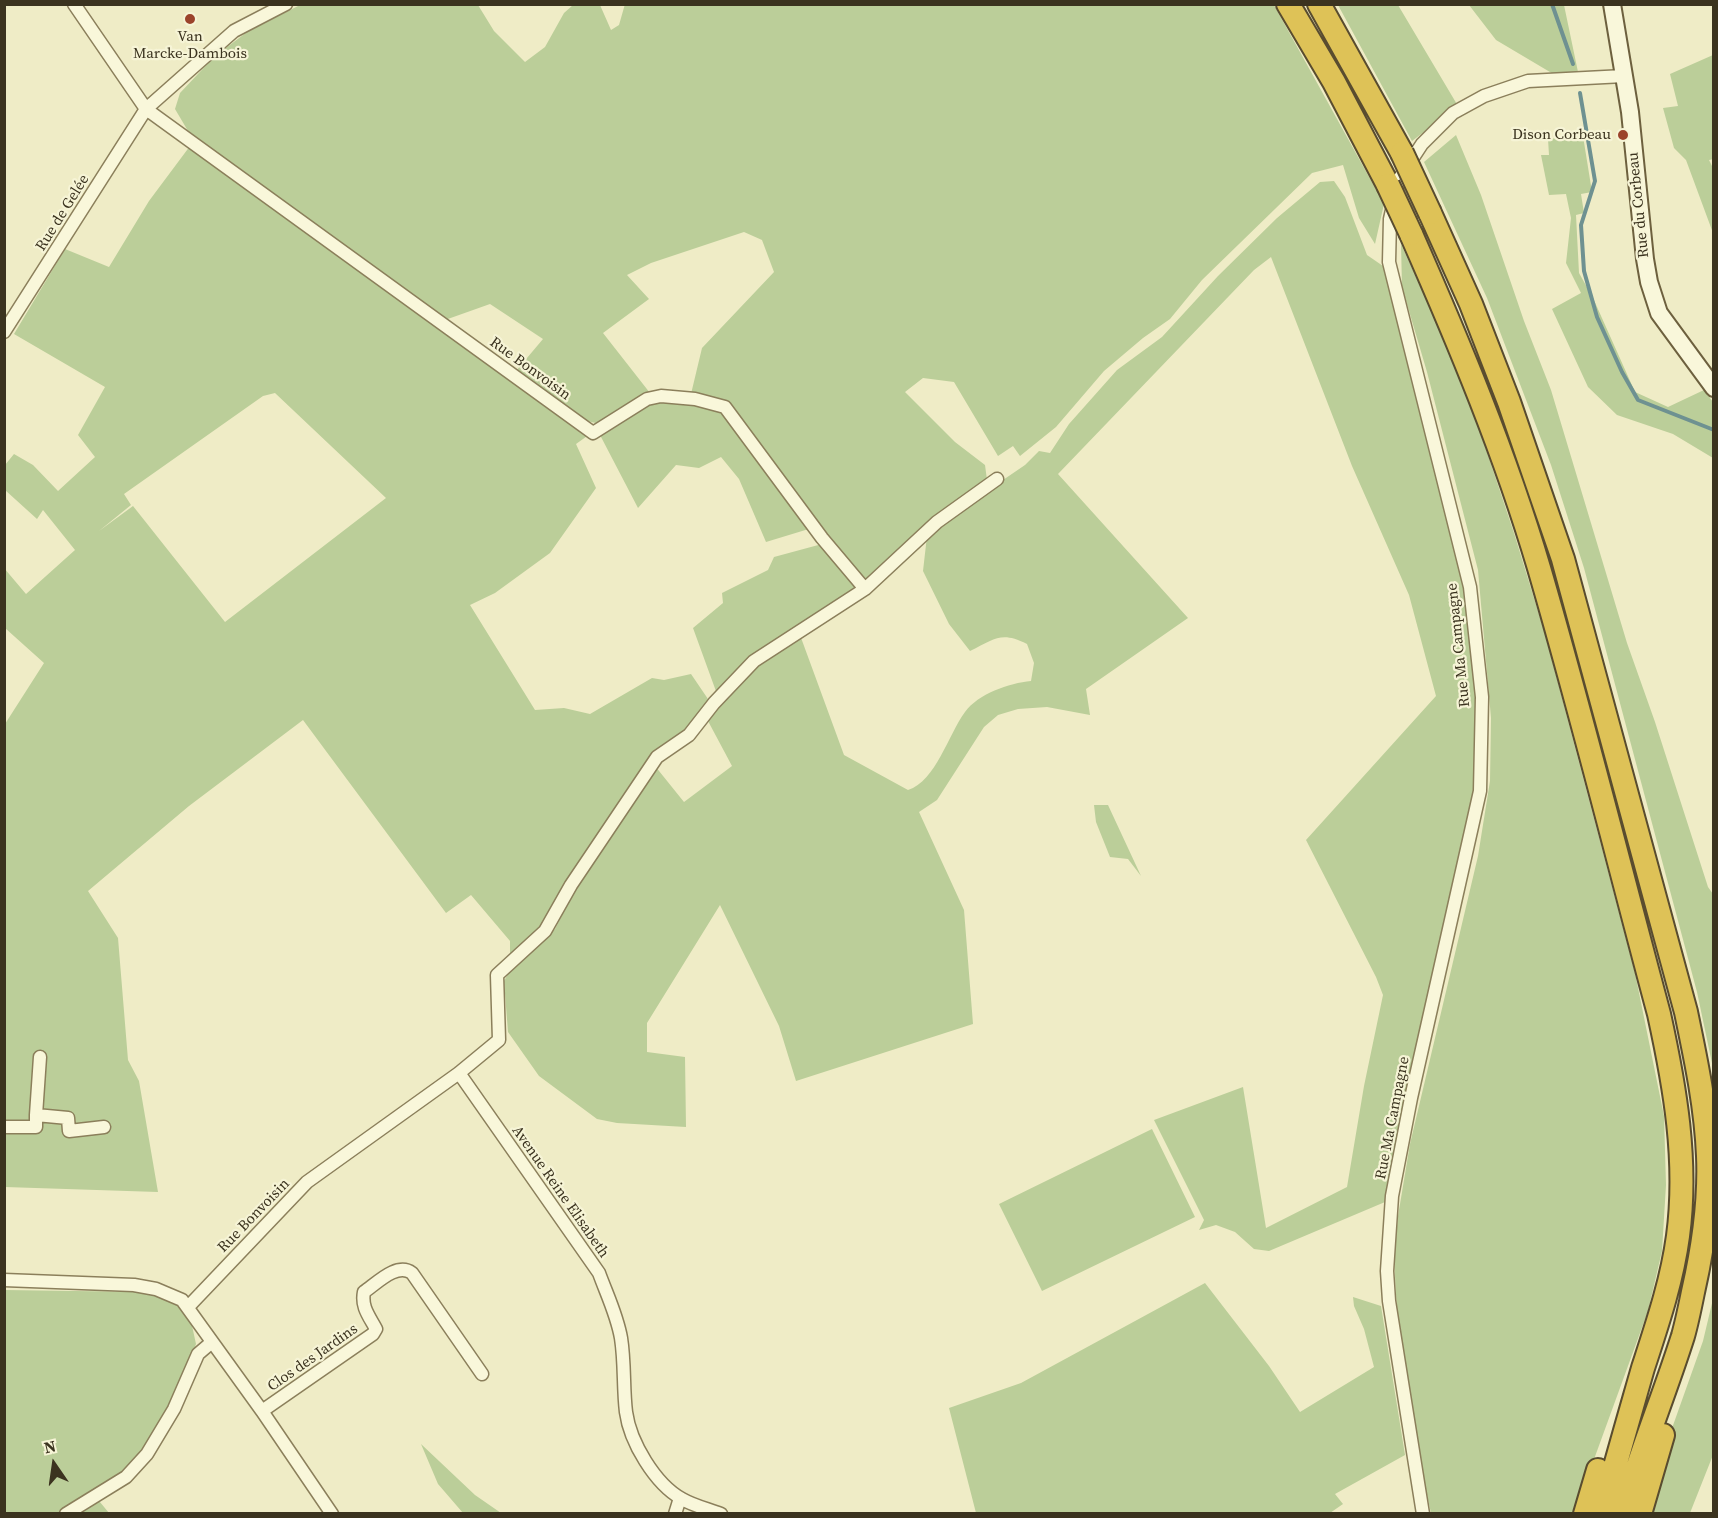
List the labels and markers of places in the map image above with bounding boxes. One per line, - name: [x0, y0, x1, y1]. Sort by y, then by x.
- marker: Van Marcke-Dambois: [183, 12, 197, 26]
- place label: Van Marcke-Dambois: [133, 28, 247, 63]
- place label: Dison Corbeau: [1512, 126, 1611, 144]
- marker: Dison Corbeau: [1616, 128, 1630, 142]

